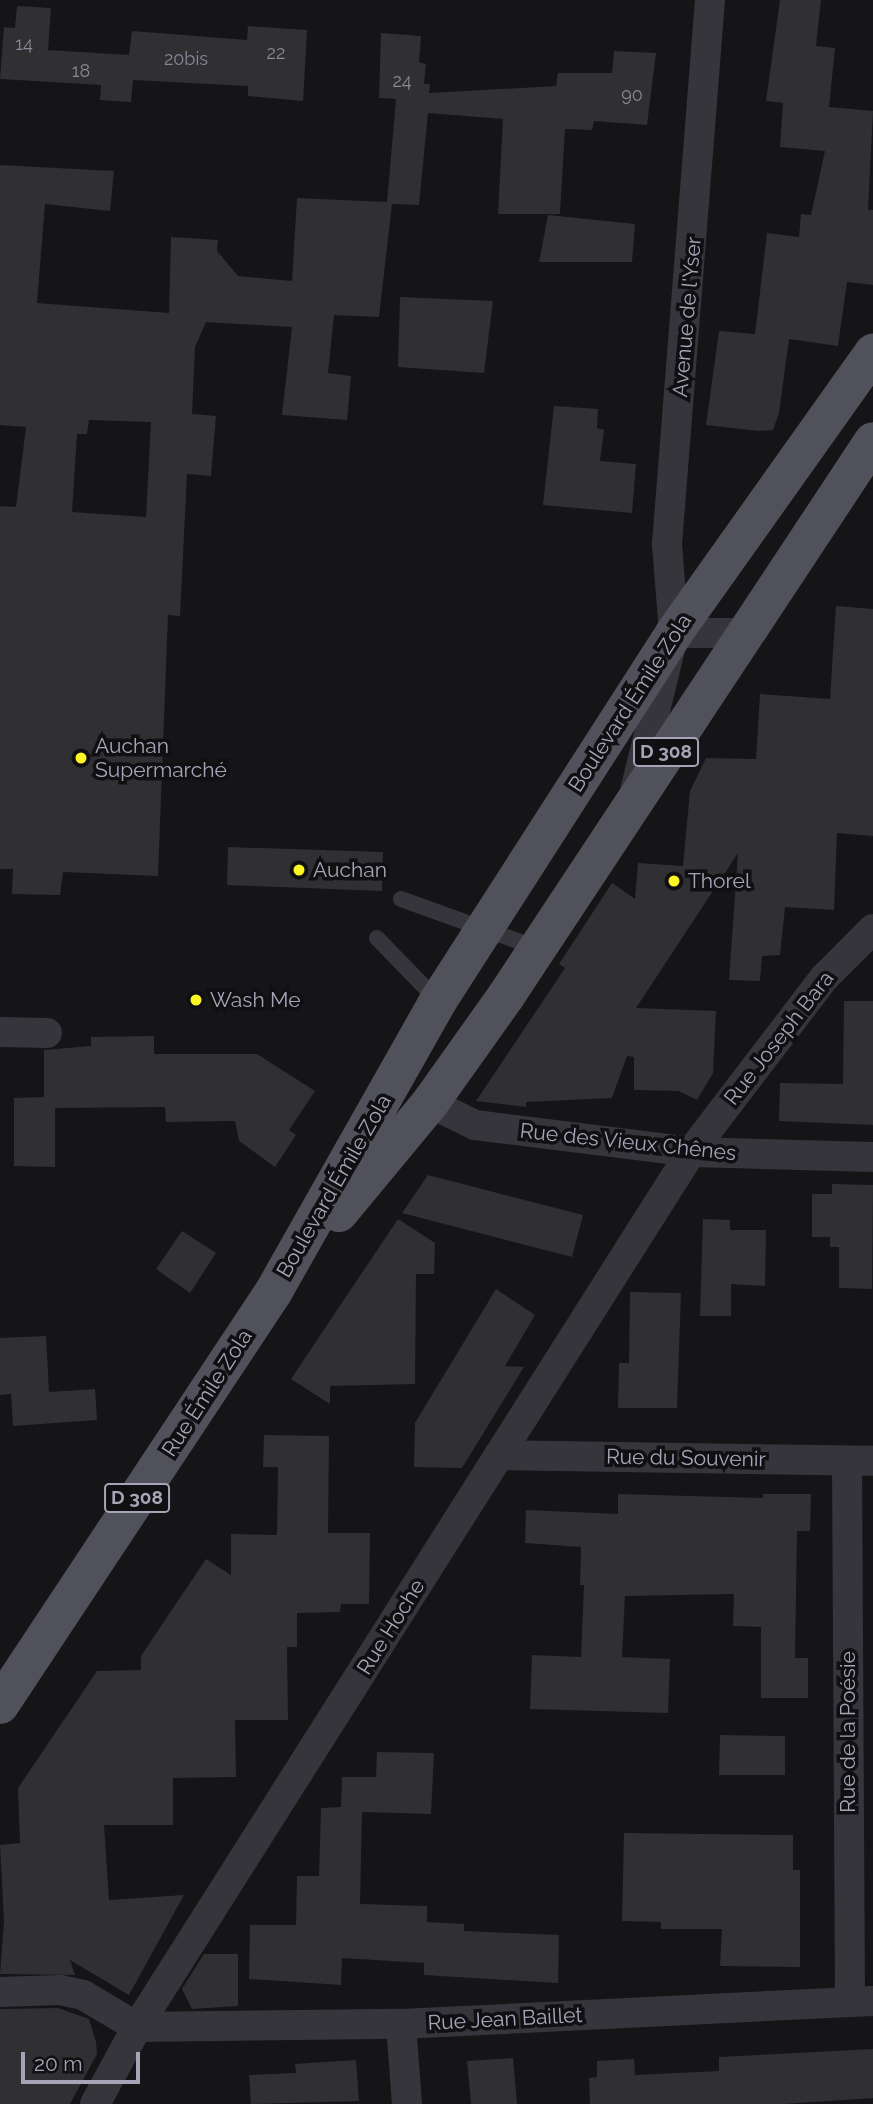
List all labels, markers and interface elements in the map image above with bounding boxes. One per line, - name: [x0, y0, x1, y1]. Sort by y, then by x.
- house number: 14: [15, 33, 33, 55]
- house number: 22: [267, 42, 285, 64]
- house number: 20bis: [164, 48, 208, 70]
- house number: 18: [72, 60, 90, 82]
- house number: 24: [392, 70, 412, 92]
- house number: 90: [621, 84, 643, 106]
- street label: Avenue de l'Yser: [667, 236, 707, 398]
- street label: Boulevard Émile Zola: [563, 609, 697, 797]
- place label: Auchan Supermarché: [95, 733, 227, 783]
- road number: D 308: [633, 736, 699, 768]
- marker: Auchan Supermarché: [73, 750, 89, 766]
- place label: Auchan: [313, 857, 387, 883]
- marker: Auchan: [291, 862, 307, 878]
- place label: Thorel: [688, 868, 751, 894]
- marker: Thorel: [666, 873, 682, 889]
- street label: Rue Joseph Bara: [719, 966, 839, 1110]
- place label: Wash Me: [210, 987, 301, 1013]
- marker: Wash Me: [188, 992, 204, 1008]
- street label: Boulevard Émile Zola: [271, 1090, 397, 1282]
- street label: Rue des Vieux Chênes: [518, 1118, 738, 1166]
- street label: Rue Émile Zola: [157, 1325, 257, 1461]
- street label: Rue du Souvenir: [606, 1444, 766, 1472]
- road number: D 308: [104, 1482, 170, 1514]
- street label: Rue Hoche: [352, 1575, 430, 1679]
- street label: Rue de la Poésie: [835, 1651, 861, 1813]
- street label: Rue Jean Baillet: [427, 2002, 583, 2036]
- scale bar: [24, 2038, 144, 2082]
- text: 20 m: [34, 2051, 82, 2076]

